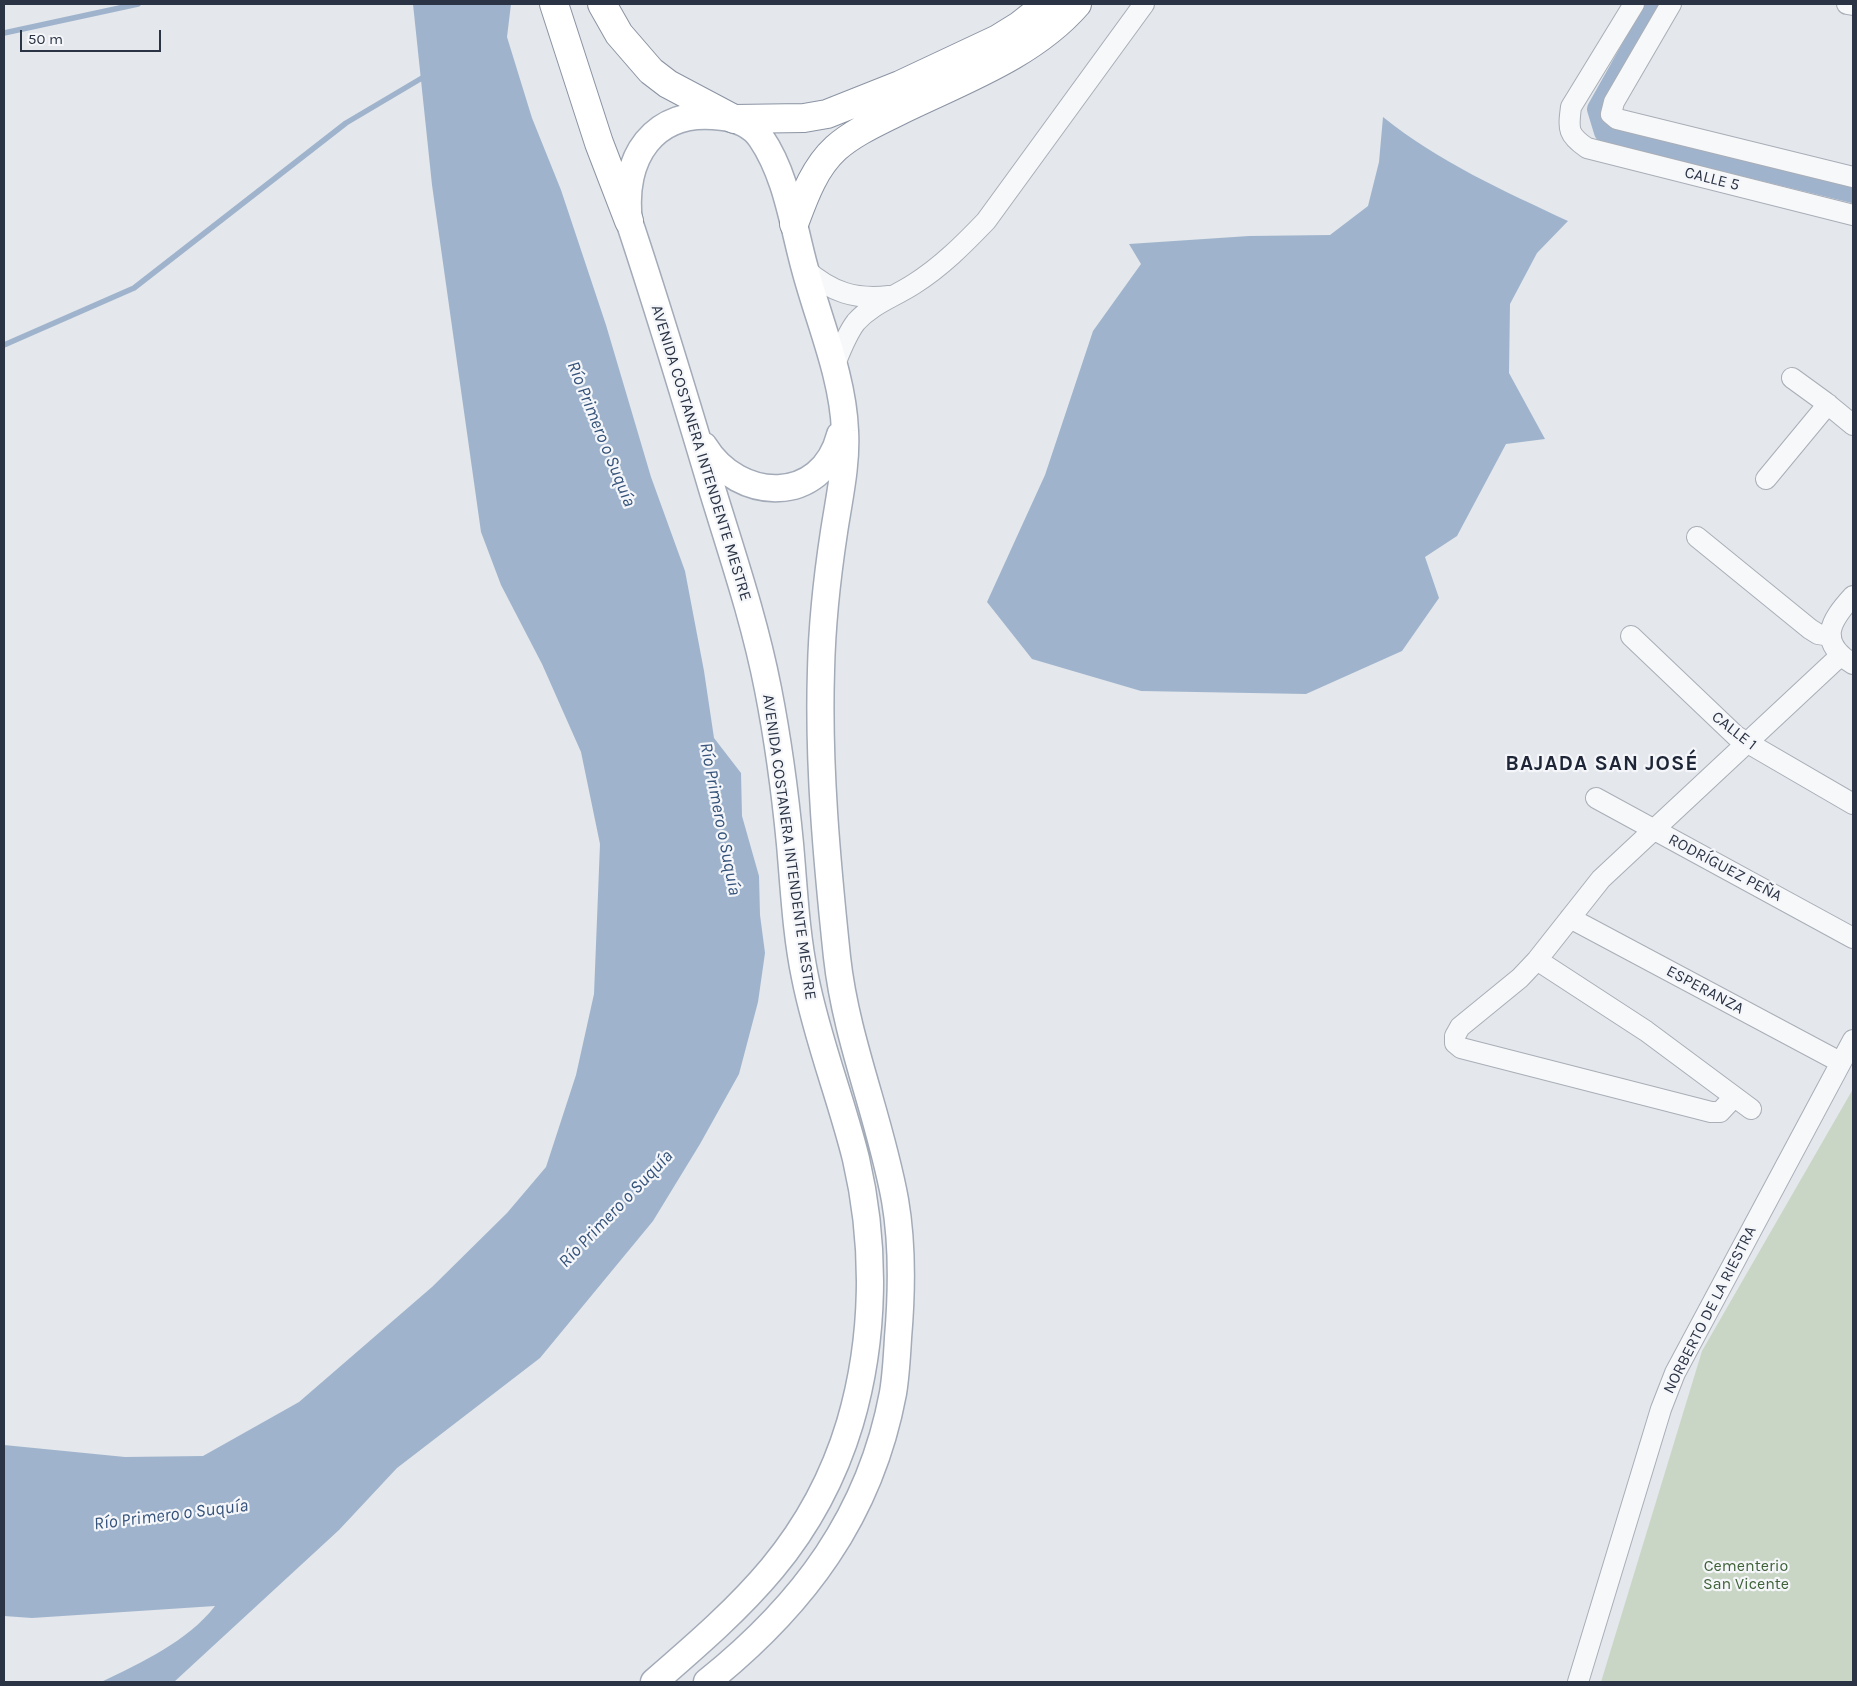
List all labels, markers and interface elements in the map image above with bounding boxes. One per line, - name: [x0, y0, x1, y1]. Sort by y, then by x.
- scale bar: [22, 20, 164, 52]
- text: 50 m: [28, 30, 63, 48]
- street label: CALLE 5: [1683, 163, 1741, 195]
- street label: AVENIDA COSTANERA INTENDENTE MESTRE: [647, 303, 755, 603]
- water label: Río Primero o Suquía: [562, 358, 640, 510]
- street label: AVENIDA COSTANERA INTENDENTE MESTRE: [758, 693, 820, 1001]
- street label: CALLE 1: [1708, 707, 1760, 755]
- water label: Río Primero o Suquía: [695, 741, 745, 897]
- district label: BAJADA SAN JOSÉ: [1503, 751, 1701, 777]
- street label: RODRÍGUEZ PEÑA: [1665, 830, 1785, 906]
- street label: ESPERANZA: [1663, 962, 1747, 1018]
- water label: Río Primero o Suquía: [554, 1146, 678, 1272]
- street label: NORBERTO DE LA RIESTRA: [1659, 1223, 1761, 1397]
- water label: Río Primero o Suquía: [93, 1495, 249, 1535]
- park label: Cementerio San Vicente: [1703, 1556, 1789, 1594]

